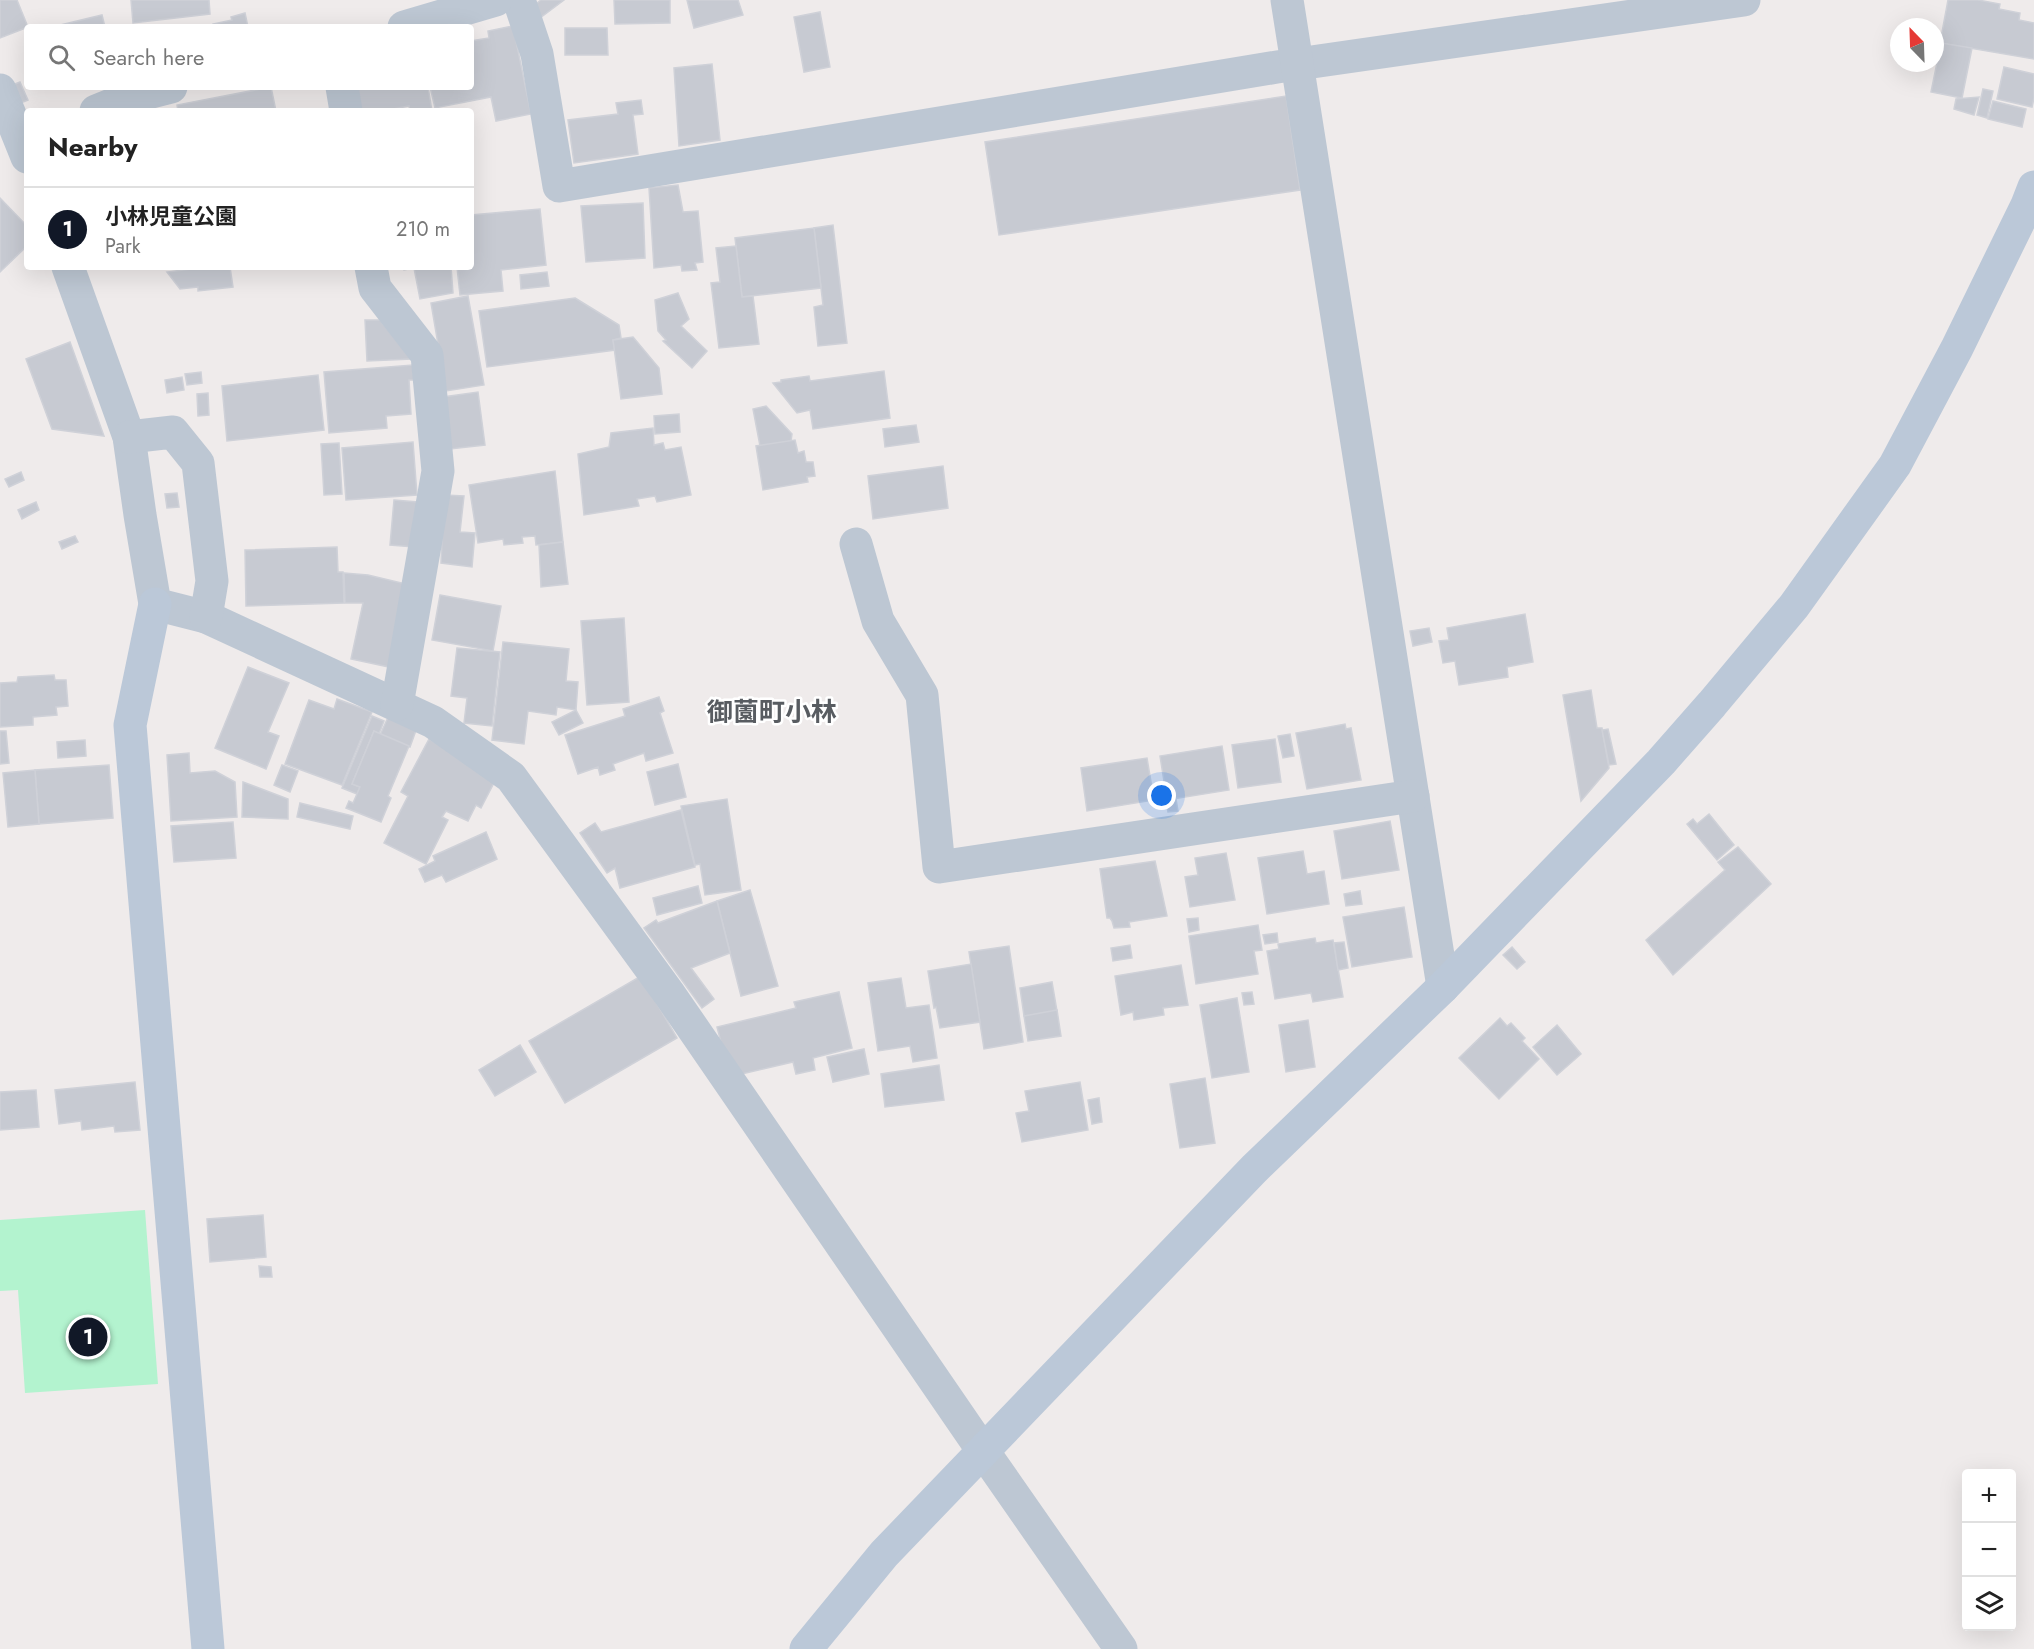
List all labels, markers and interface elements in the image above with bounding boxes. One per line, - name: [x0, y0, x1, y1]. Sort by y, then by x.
- north arrow: [1890, 18, 1944, 72]
- search box: [24, 24, 474, 90]
- icon: search: [45, 41, 78, 74]
- text: Search here: [93, 41, 204, 73]
- text: Nearby: [48, 128, 137, 166]
- text: 小林児童公園: [105, 200, 237, 232]
- text: 1: [62, 215, 73, 244]
- text: 210 m: [396, 215, 450, 244]
- text: Park: [105, 232, 141, 261]
- district label: 御薗町小林: [707, 693, 837, 731]
- your location: [1147, 781, 1176, 810]
- pin: 1: [68, 1314, 107, 1360]
- map controls: [1962, 1469, 2016, 1631]
- button: +: [1962, 1469, 2016, 1523]
- button: −: [1962, 1523, 2016, 1577]
- button: layers: [1962, 1577, 2016, 1631]

